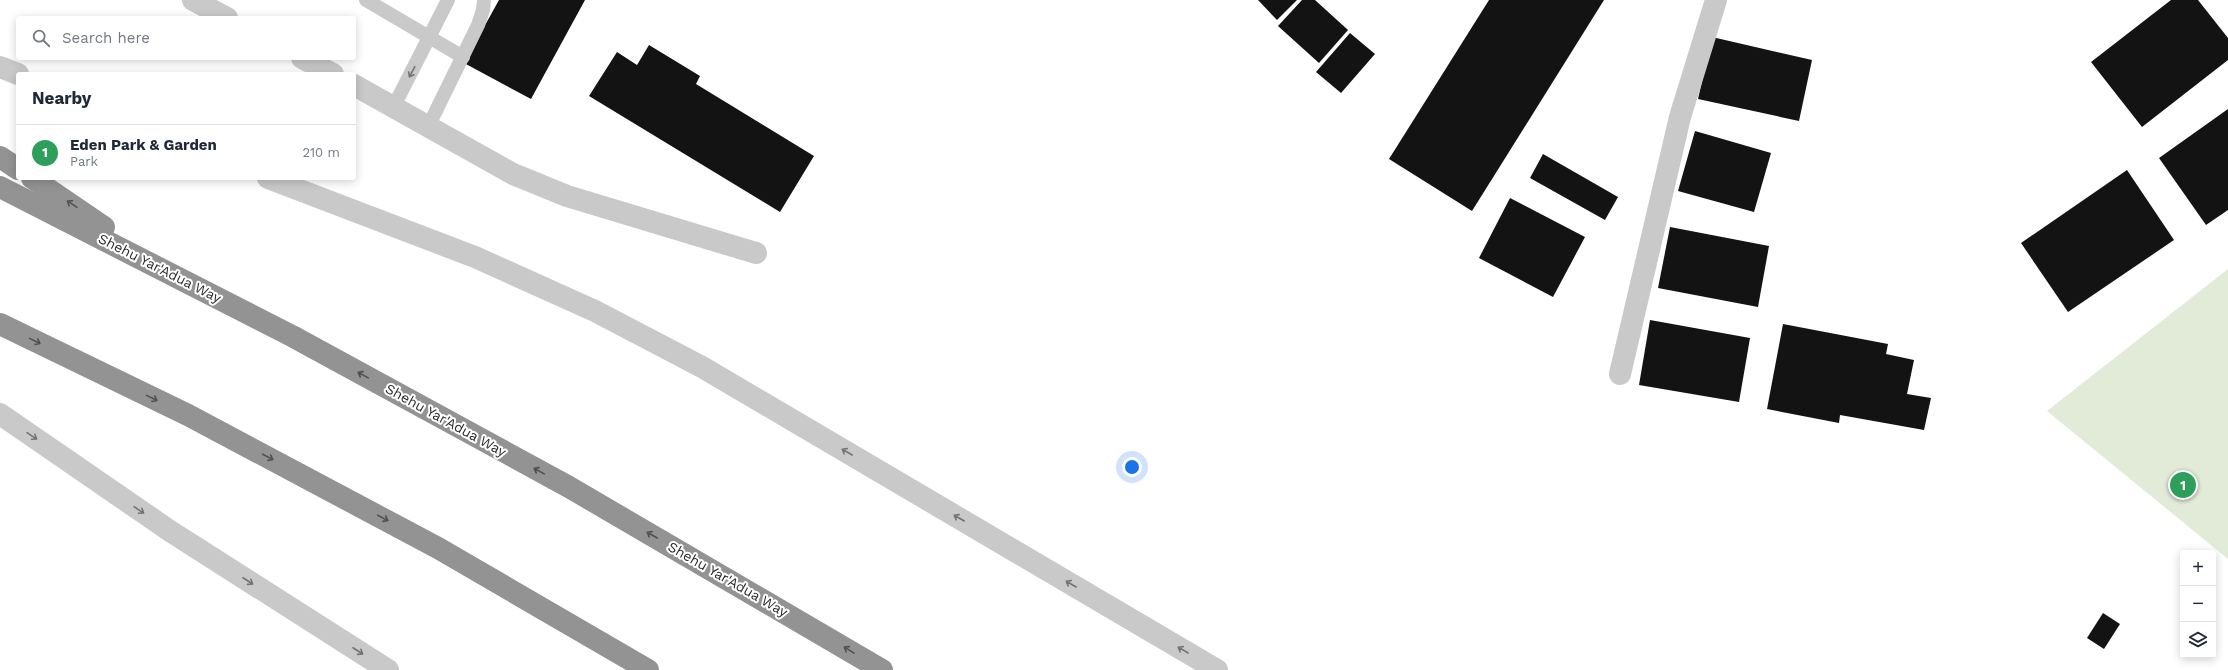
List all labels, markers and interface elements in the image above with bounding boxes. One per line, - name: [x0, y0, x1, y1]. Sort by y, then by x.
- search box: [16, 16, 356, 60]
- icon: search: [30, 27, 52, 49]
- text: Search here: [62, 29, 150, 47]
- one-way arrow: [408, 66, 415, 78]
- text: Nearby: [32, 88, 91, 108]
- text: Eden Park & Garden: [70, 136, 217, 154]
- text: 1: [42, 145, 48, 160]
- text: 210 m: [302, 145, 340, 160]
- text: Park: [70, 154, 98, 169]
- one-way arrow: [66, 200, 77, 208]
- street label: Shehu Yar'Adua Way: [96, 230, 225, 306]
- one-way arrow: [29, 338, 41, 345]
- one-way arrow: [358, 370, 370, 378]
- street label: Shehu Yar'Adua Way: [383, 380, 510, 460]
- one-way arrow: [146, 395, 158, 402]
- one-way arrow: [26, 433, 38, 441]
- one-way arrow: [841, 448, 853, 456]
- one-way arrow: [262, 454, 274, 462]
- your location: [1122, 457, 1142, 477]
- one-way arrow: [533, 466, 545, 474]
- pin: 1: [2170, 470, 2196, 500]
- one-way arrow: [133, 506, 144, 514]
- one-way arrow: [953, 514, 965, 522]
- one-way arrow: [376, 515, 388, 523]
- one-way arrow: [646, 530, 658, 538]
- street label: Shehu Yar'Adua Way: [665, 538, 791, 620]
- map controls: [2180, 550, 2216, 658]
- button: +: [2180, 550, 2216, 586]
- one-way arrow: [242, 577, 253, 585]
- one-way arrow: [1065, 580, 1077, 588]
- button: −: [2180, 586, 2216, 622]
- button: layers: [2180, 622, 2216, 658]
- one-way arrow: [843, 645, 855, 653]
- one-way arrow: [1177, 646, 1189, 654]
- one-way arrow: [352, 647, 364, 655]

